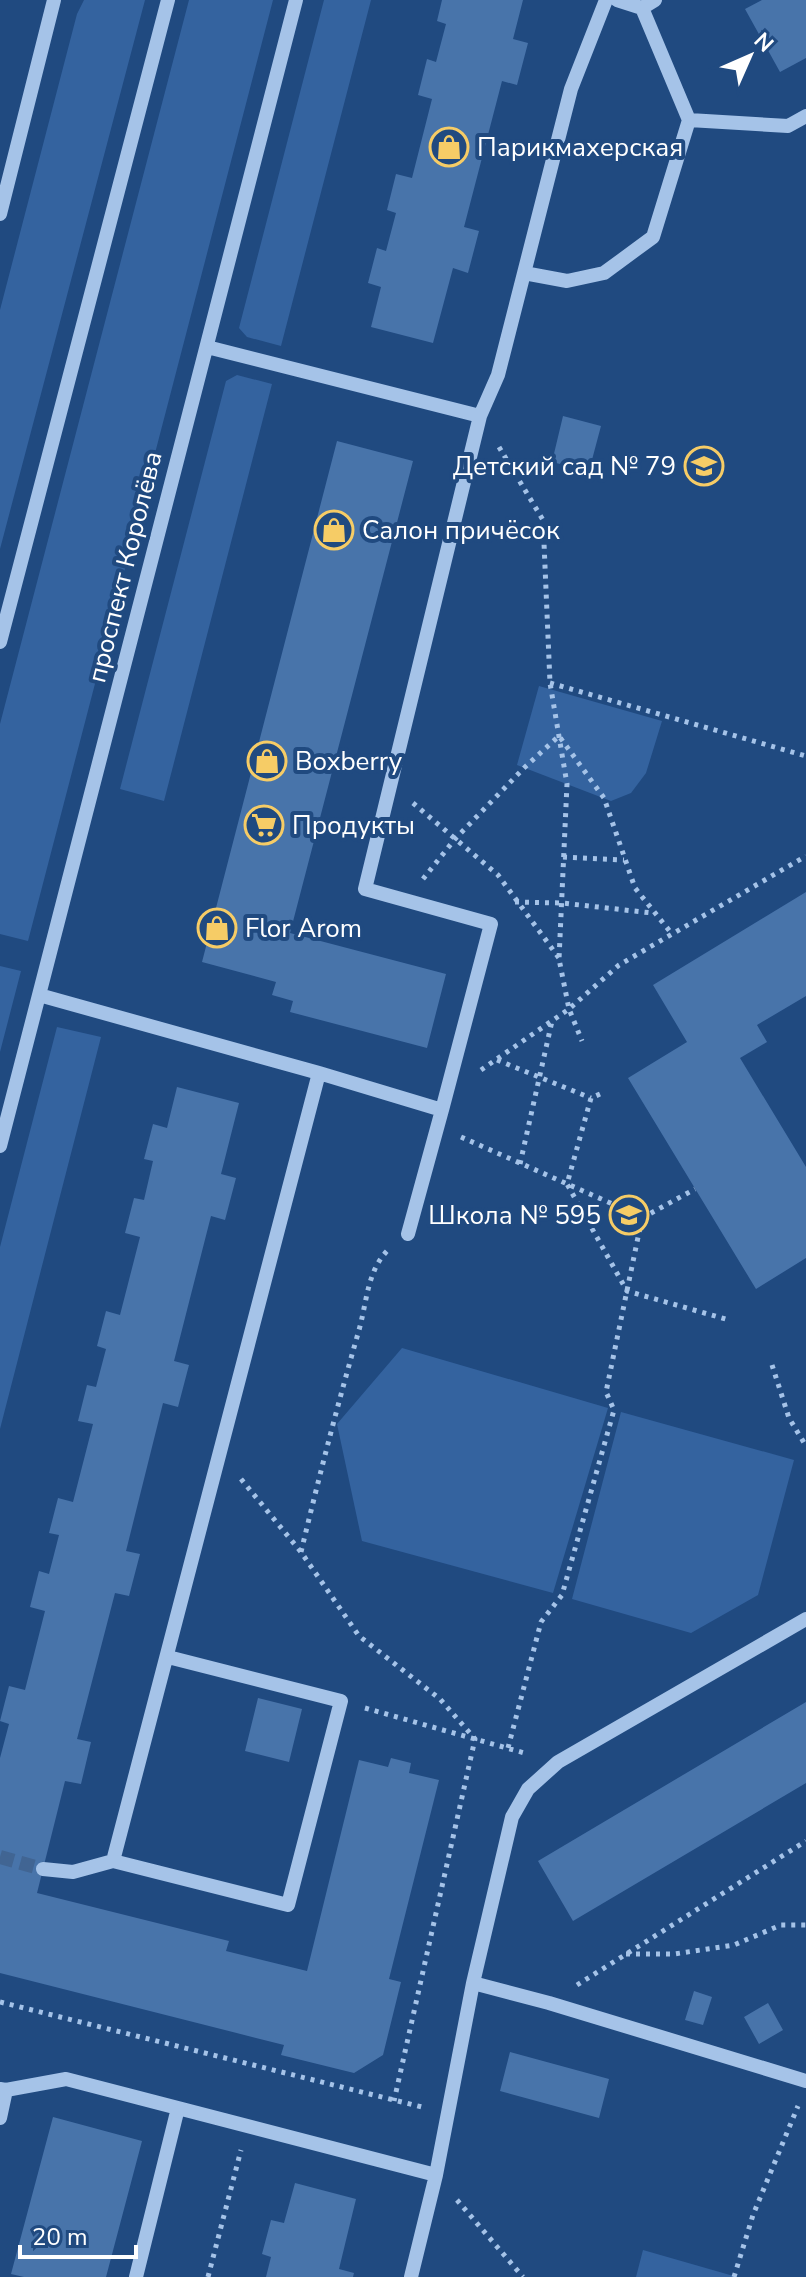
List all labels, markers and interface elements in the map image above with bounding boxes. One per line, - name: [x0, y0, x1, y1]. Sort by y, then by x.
- north arrow: [710, 16, 790, 96]
- text: N: [747, 26, 780, 59]
- shop icon: Парикмахерская: [428, 126, 470, 168]
- place label: Парикмахерская: [477, 130, 683, 165]
- school or university icon: Детский сад № 79: [683, 445, 725, 487]
- street label: проспект Королёва: [79, 448, 171, 686]
- place label: Детский сад № 79: [453, 449, 676, 484]
- shop icon: Салон причёсок: [313, 509, 355, 551]
- place label: Салон причёсок: [362, 513, 560, 548]
- shop icon: Boxberry: [246, 740, 288, 782]
- place label: Boxberry: [295, 744, 403, 779]
- supermarket icon: Продукты: [243, 804, 285, 846]
- place label: Продукты: [292, 808, 415, 843]
- shop icon: Flor Arom: [196, 907, 238, 949]
- place label: Flor Arom: [245, 911, 362, 946]
- school or university icon: Школа № 595: [608, 1194, 650, 1236]
- place label: Школа № 595: [428, 1198, 601, 1233]
- scale bar: [20, 2209, 136, 2259]
- text: 20 m: [32, 2221, 88, 2253]

